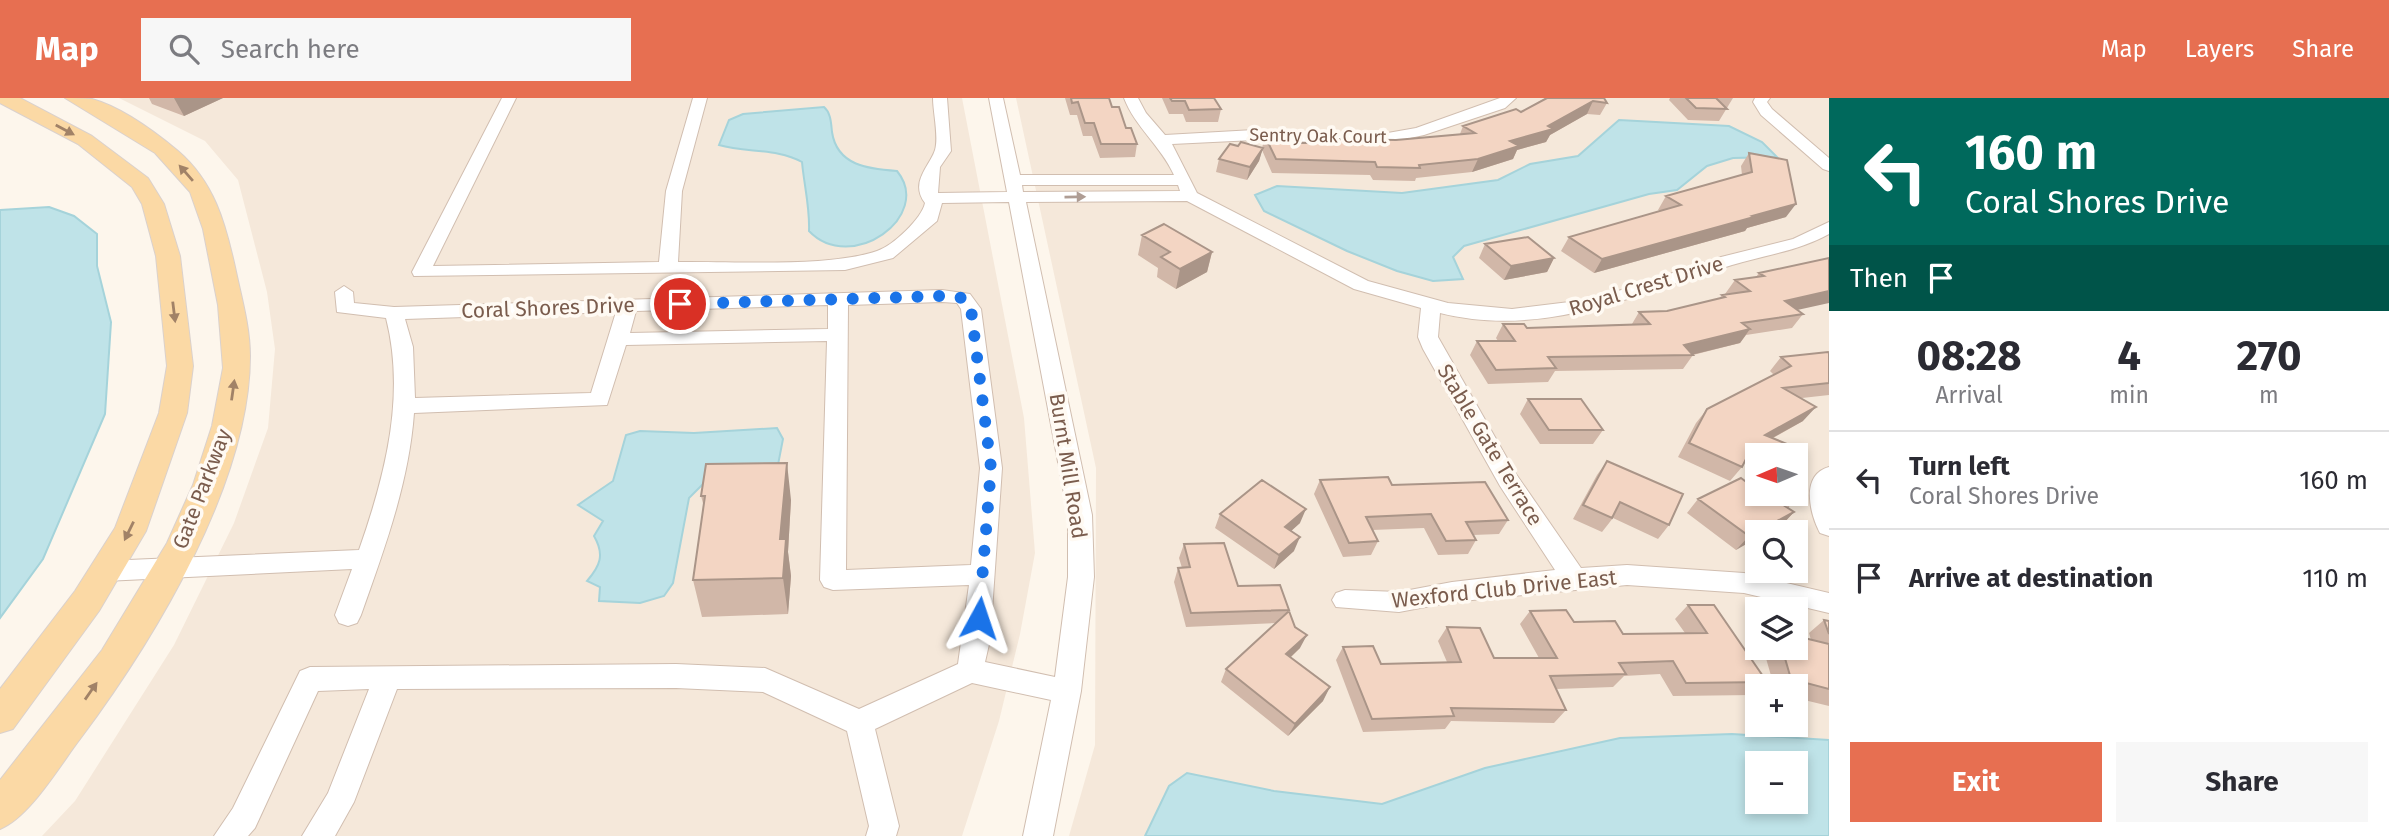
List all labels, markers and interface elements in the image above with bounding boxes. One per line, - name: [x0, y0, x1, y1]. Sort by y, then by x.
- search box: [141, 18, 631, 81]
- text: Map: [35, 29, 99, 69]
- icon: search: [165, 30, 203, 68]
- text: Search here: [221, 34, 360, 65]
- text: Map: [2101, 35, 2147, 63]
- text: Layers: [2185, 35, 2254, 63]
- text: Share: [2292, 35, 2354, 63]
- text: 160 m: [1965, 123, 2097, 182]
- one-way arrow: [56, 124, 75, 136]
- street label: Sentry Oak Court: [1249, 124, 1387, 148]
- icon: left: [1850, 126, 1941, 217]
- one-way arrow: [179, 165, 194, 182]
- text: Coral Shores Drive: [1965, 183, 2229, 221]
- one-way arrow: [1064, 191, 1086, 203]
- street label: Royal Crest Drive: [1566, 250, 1726, 322]
- icon: arrive: [1922, 259, 1960, 297]
- text: Then: [1850, 263, 1908, 294]
- pin: [650, 274, 710, 334]
- icon: arrive: [661, 285, 699, 323]
- street label: Coral Shores Drive: [461, 292, 635, 324]
- one-way arrow: [169, 302, 180, 324]
- text: 08:28: [1917, 331, 2022, 381]
- text: 4: [2117, 331, 2141, 381]
- text: 270: [2236, 331, 2301, 381]
- street label: Stable Gate Terrace: [1431, 359, 1549, 531]
- one-way arrow: [228, 379, 239, 401]
- text: Arrival: [1935, 381, 2003, 409]
- text: min: [2109, 381, 2149, 409]
- text: m: [2259, 381, 2279, 409]
- street label: Burnt Mill Road: [1044, 391, 1092, 541]
- street label: Gate Parkway: [167, 425, 237, 553]
- north arrow: [1745, 443, 1808, 506]
- map controls: [1745, 443, 1808, 814]
- text: Turn left: [1909, 451, 2010, 482]
- icon: left: [1850, 461, 1888, 499]
- text: 160 m: [2299, 465, 2368, 496]
- text: Coral Shores Drive: [1909, 482, 2099, 510]
- button: search: [1745, 520, 1808, 583]
- one-way arrow: [123, 521, 134, 541]
- icon: arrive: [1850, 559, 1888, 597]
- text: Arrive at destination: [1909, 563, 2153, 594]
- text: 110 m: [2302, 563, 2368, 594]
- street label: Wexford Club Drive East: [1390, 564, 1618, 614]
- position arrow: [942, 581, 1016, 655]
- button: layers: [1745, 597, 1808, 660]
- button: +: [1745, 674, 1808, 737]
- one-way arrow: [84, 682, 98, 700]
- button: Exit: [1850, 742, 2102, 822]
- button: Share: [2116, 742, 2368, 822]
- button: −: [1745, 751, 1808, 814]

